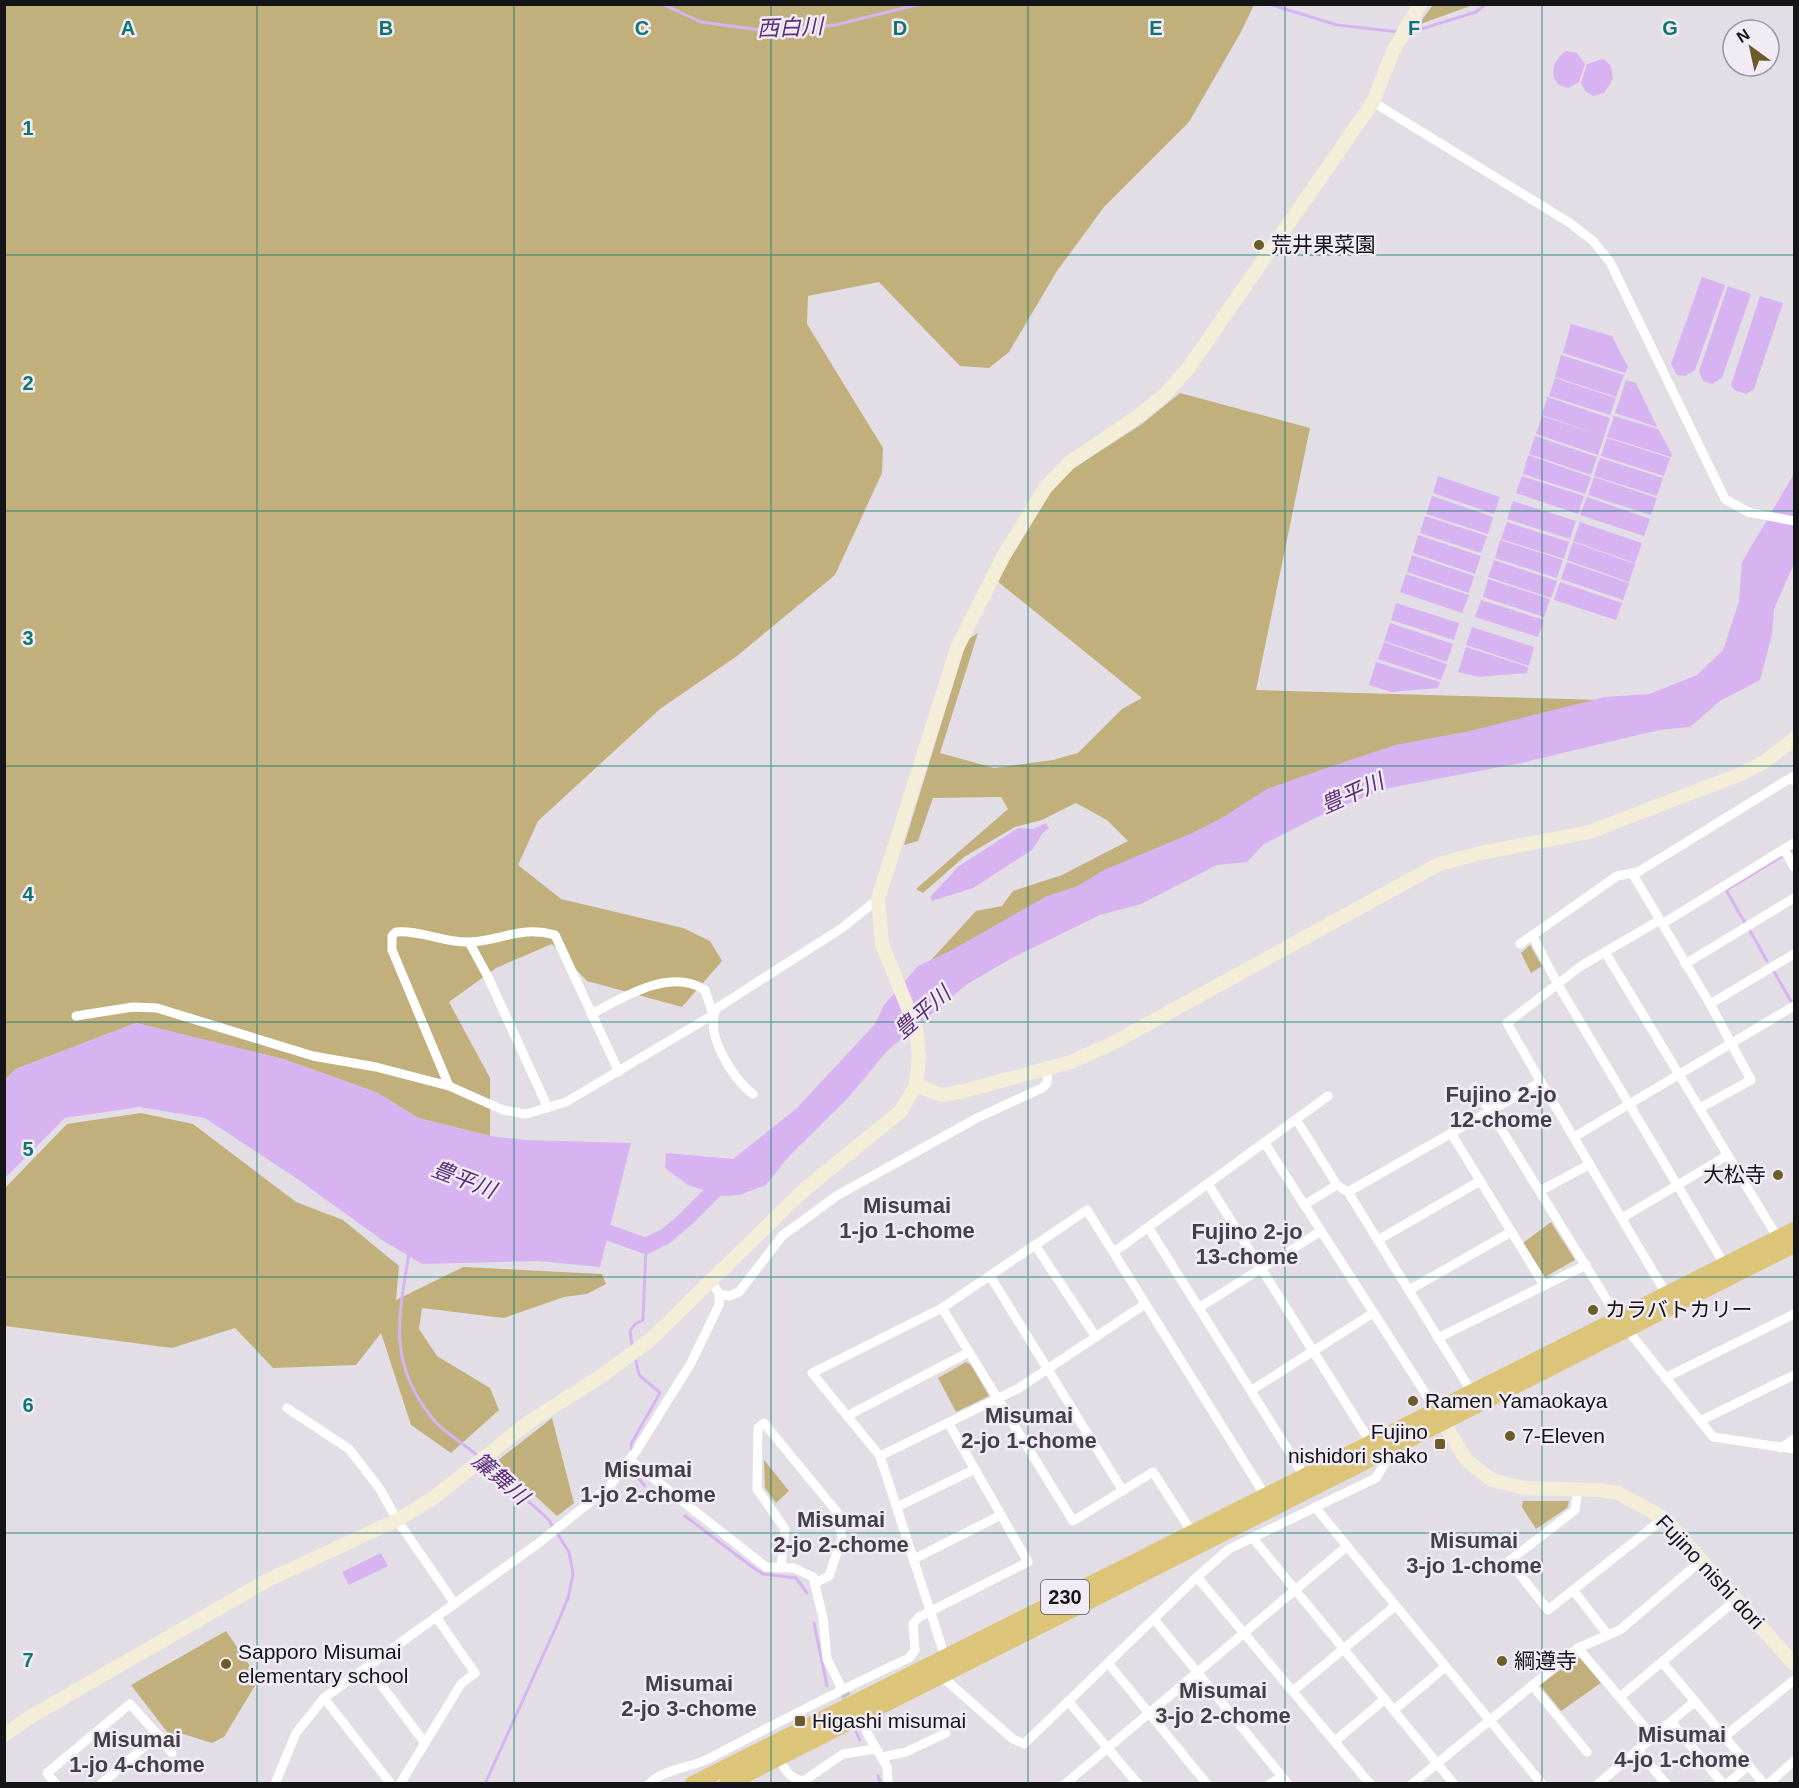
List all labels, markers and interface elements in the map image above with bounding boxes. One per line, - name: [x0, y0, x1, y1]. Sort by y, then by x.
- water label: 西白川: [757, 14, 825, 41]
- text: A: [121, 17, 135, 39]
- text: B: [379, 17, 393, 39]
- text: C: [635, 17, 649, 39]
- text: D: [893, 17, 907, 39]
- text: E: [1149, 17, 1163, 39]
- text: F: [1408, 17, 1420, 39]
- text: G: [1662, 17, 1678, 39]
- north arrow: [1721, 18, 1781, 78]
- text: N: [1734, 26, 1753, 46]
- text: 1: [22, 117, 34, 139]
- place label: 荒井果菜園: [1271, 233, 1376, 256]
- marker: 荒井果菜園: [1252, 238, 1266, 252]
- text: 2: [22, 372, 34, 394]
- text: 3: [22, 627, 34, 649]
- water label: 豊平川: [1317, 768, 1389, 818]
- text: 4: [22, 883, 34, 905]
- water label: 豊平川: [889, 980, 957, 1043]
- district label: Fujino 2-jo 12-chome: [1445, 1082, 1557, 1132]
- text: 5: [22, 1138, 34, 1160]
- water label: 豊平川: [429, 1156, 501, 1204]
- place label: 大松寺: [1703, 1163, 1766, 1186]
- marker: 大松寺: [1771, 1168, 1785, 1182]
- district label: Misumai 1-jo 1-chome: [839, 1193, 975, 1243]
- district label: Fujino 2-jo 13-chome: [1191, 1219, 1303, 1269]
- place label: カラバトカリー: [1605, 1298, 1752, 1321]
- marker: カラバトカリー: [1586, 1303, 1600, 1317]
- place label: Ramen Yamaokaya: [1425, 1389, 1608, 1412]
- text: 6: [22, 1394, 34, 1416]
- marker: Ramen Yamaokaya: [1406, 1394, 1420, 1408]
- district label: Misumai 2-jo 1-chome: [961, 1403, 1097, 1453]
- place label: Fujino nishidori shako: [1288, 1420, 1428, 1467]
- place label: 7-Eleven: [1522, 1424, 1605, 1447]
- marker: 7-Eleven: [1503, 1429, 1517, 1443]
- marker: Fujino nishidori shako: [1433, 1437, 1447, 1451]
- water label: 簾舞川: [468, 1447, 535, 1511]
- district label: Misumai 1-jo 2-chome: [580, 1457, 716, 1507]
- district label: Misumai 2-jo 2-chome: [773, 1507, 909, 1557]
- street label: Fujino nishi dori: [1652, 1510, 1769, 1633]
- district label: Misumai 3-jo 1-chome: [1406, 1528, 1542, 1578]
- road number: 230: [1041, 1580, 1089, 1614]
- place label: Sapporo Misumai elementary school: [238, 1640, 408, 1687]
- text: 7: [22, 1649, 34, 1671]
- place label: 綱遵寺: [1514, 1649, 1577, 1672]
- marker: 綱遵寺: [1495, 1654, 1509, 1668]
- marker: Sapporo Misumai elementary school: [219, 1657, 233, 1671]
- district label: Misumai 2-jo 3-chome: [621, 1671, 757, 1721]
- district label: Misumai 3-jo 2-chome: [1155, 1678, 1291, 1728]
- place label: Higashi misumai: [812, 1709, 966, 1732]
- marker: Higashi misumai: [793, 1714, 807, 1728]
- district label: Misumai 4-jo 1-chome: [1614, 1722, 1750, 1772]
- district label: Misumai 1-jo 4-chome: [69, 1727, 205, 1777]

